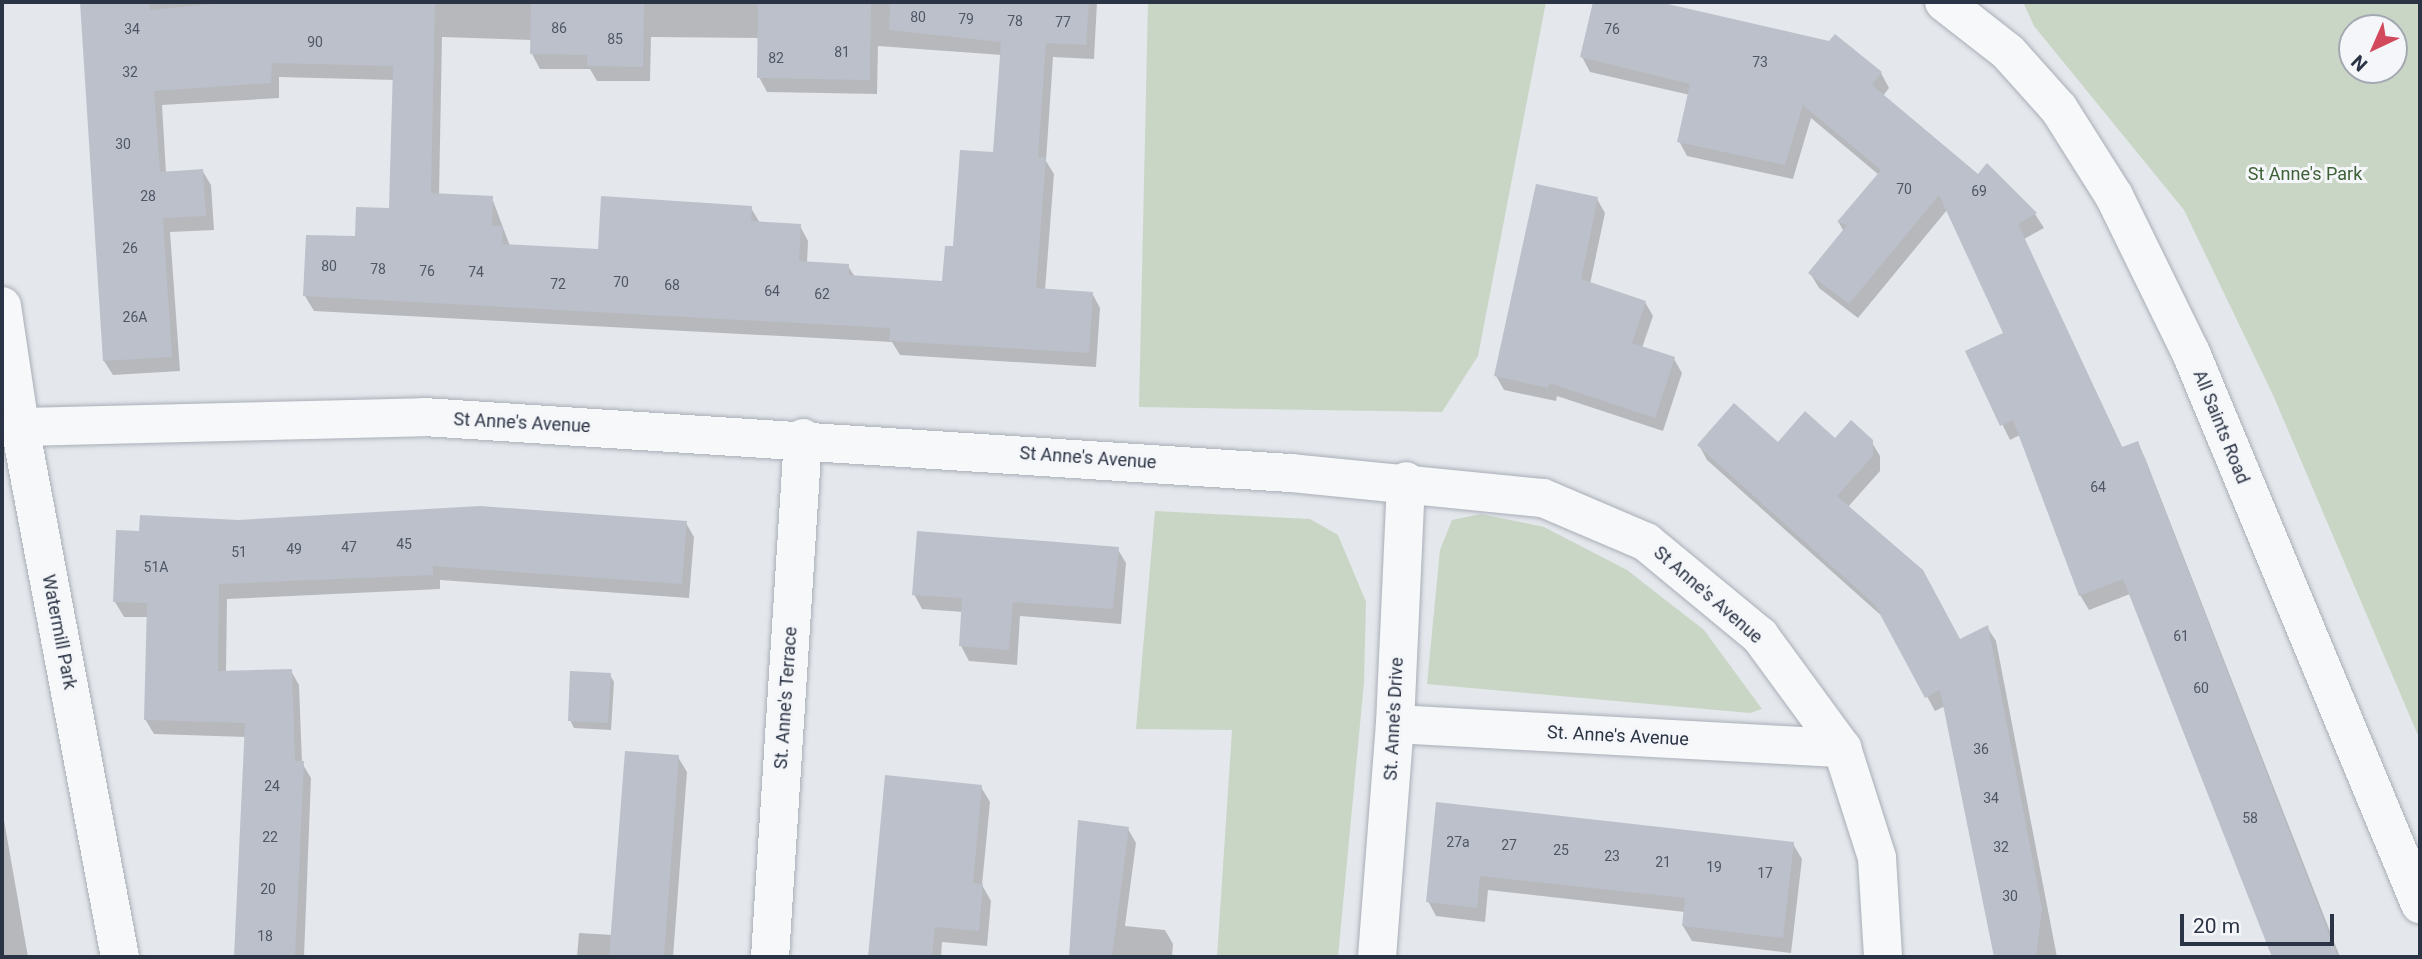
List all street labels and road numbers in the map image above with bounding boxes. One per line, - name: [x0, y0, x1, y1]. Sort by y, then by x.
- street label: All Saints Road: [2188, 367, 2254, 487]
- street label: St Anne's Avenue: [453, 409, 591, 437]
- street label: St Anne's Avenue: [1019, 442, 1157, 474]
- street label: St Anne's Avenue: [1649, 542, 1767, 648]
- street label: Watermill Park: [37, 573, 81, 691]
- street label: St. Anne's Terrace: [770, 626, 802, 770]
- street label: St. Anne's Drive: [1380, 657, 1408, 781]
- street label: St. Anne's Avenue: [1547, 722, 1689, 750]

